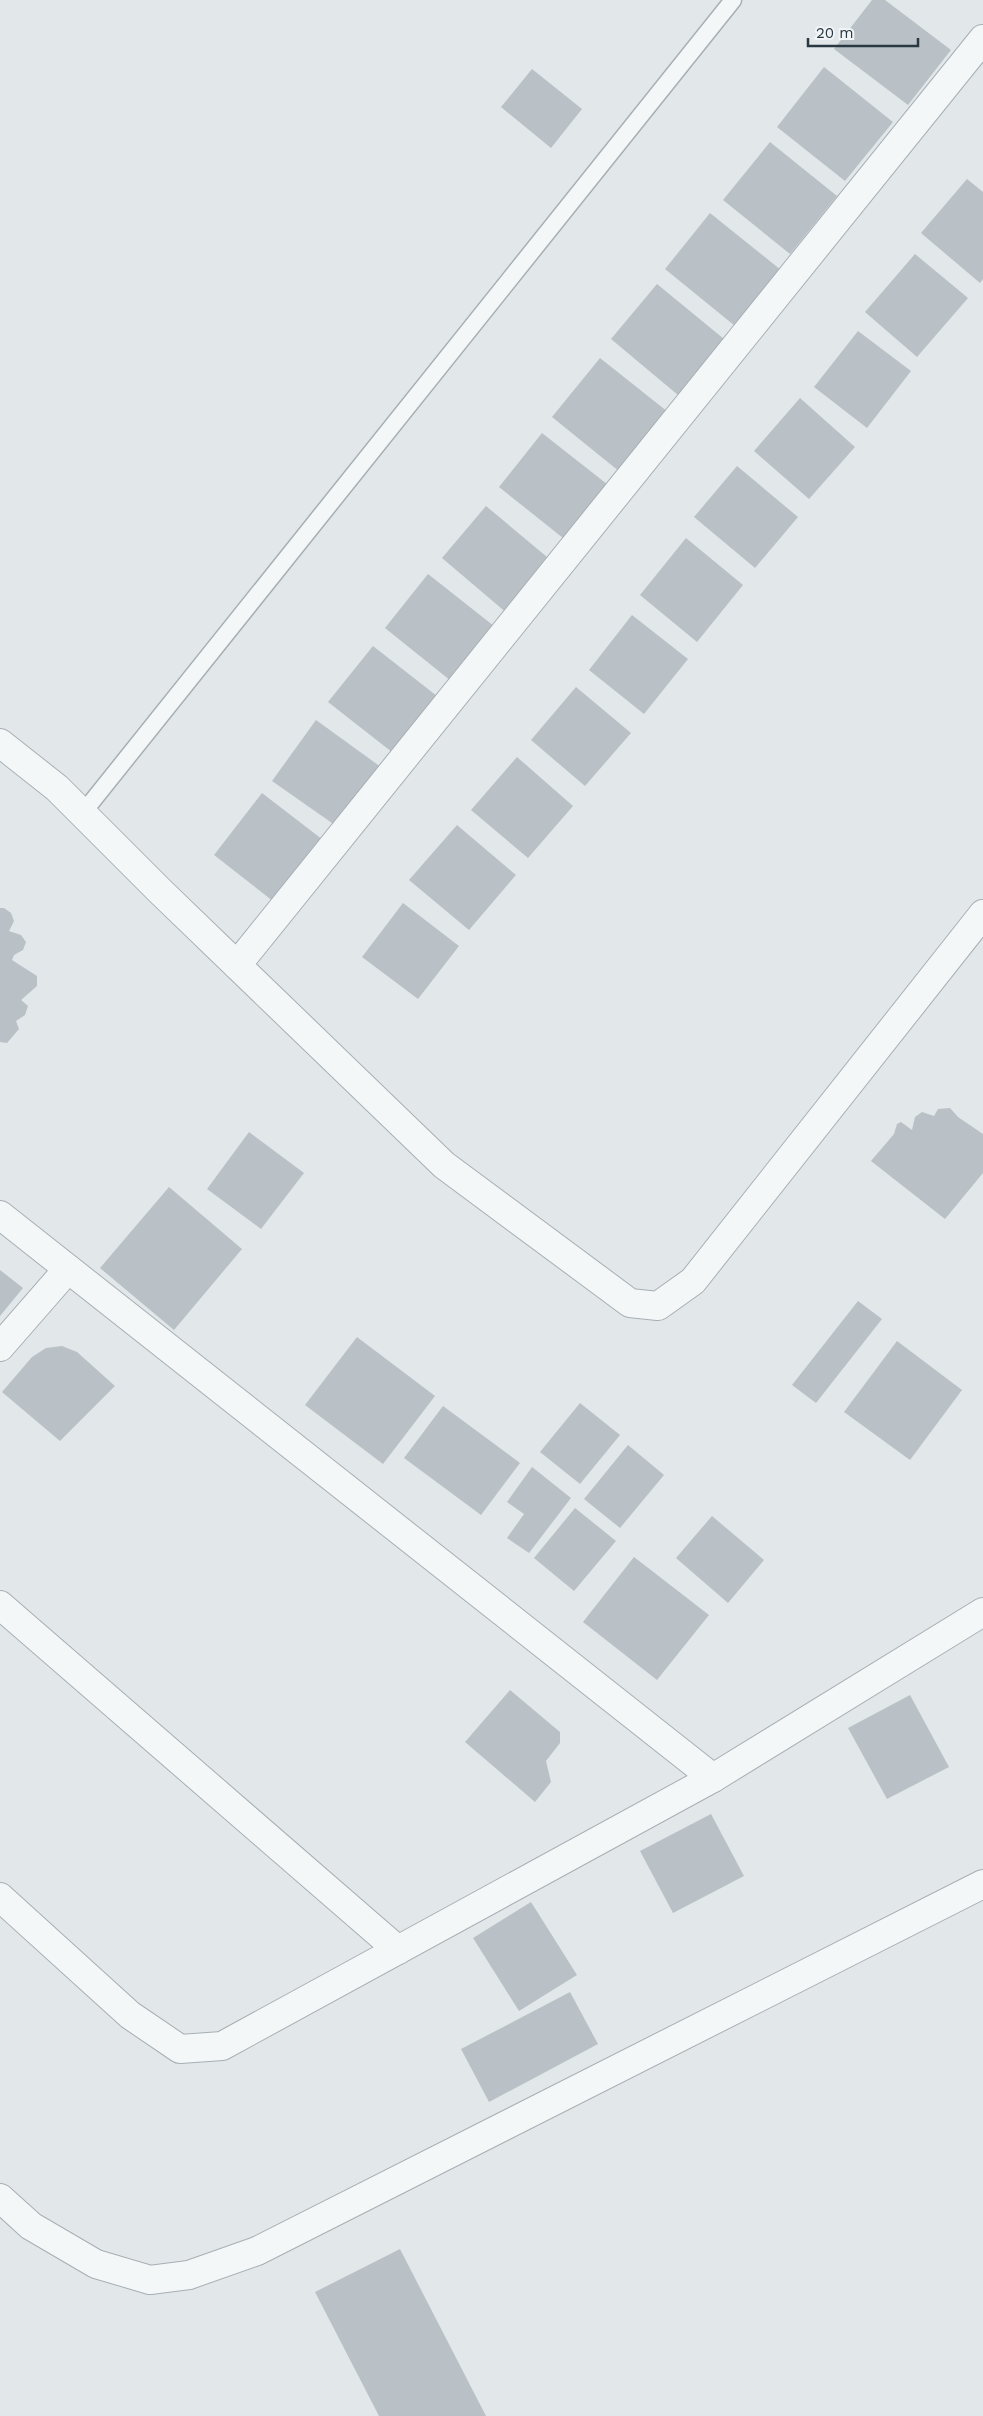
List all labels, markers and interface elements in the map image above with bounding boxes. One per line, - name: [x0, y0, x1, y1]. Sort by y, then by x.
- scale bar: [808, 15, 918, 47]
- text: 20 m: [816, 24, 854, 42]

